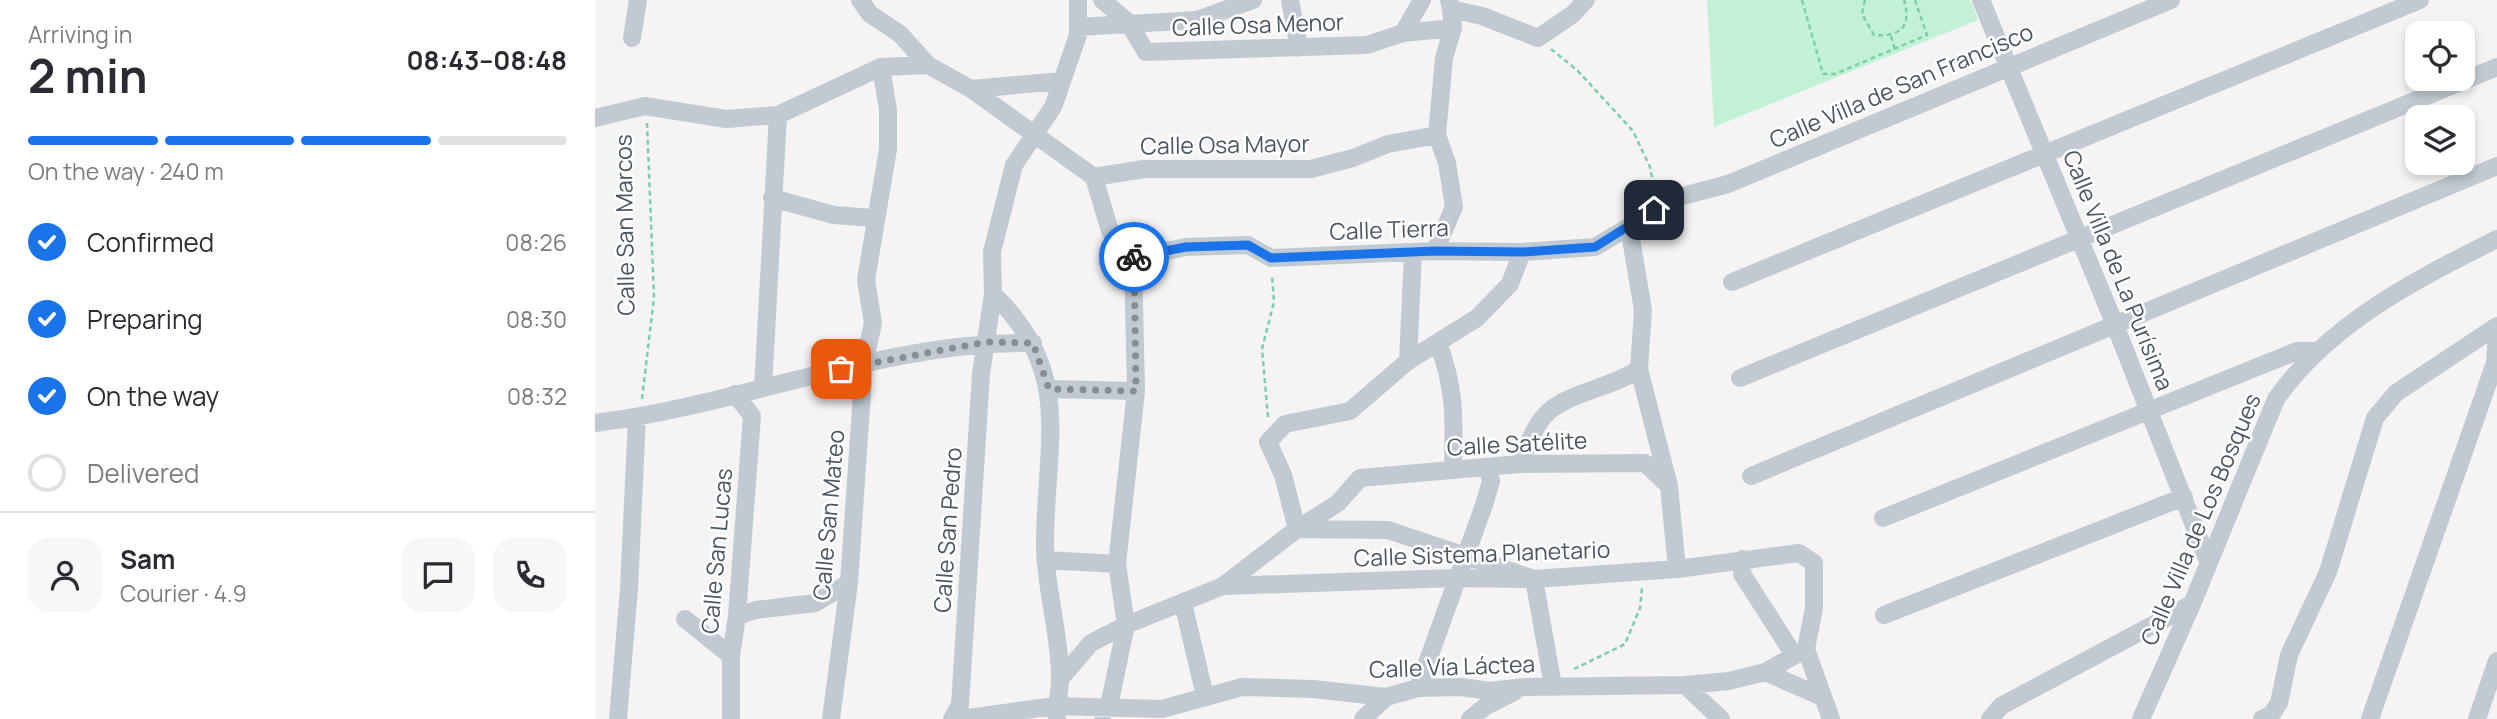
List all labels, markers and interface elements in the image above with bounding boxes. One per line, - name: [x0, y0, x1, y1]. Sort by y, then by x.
- street label: Calle Osa Menor: [1171, 5, 1345, 43]
- street label: Calle Villa de San Francisco: [1764, 15, 2038, 155]
- text: Arriving in: [28, 18, 133, 50]
- map controls: [2405, 21, 2475, 175]
- button: locate: [2405, 21, 2475, 91]
- text: 08:43–08:48: [406, 42, 567, 78]
- text: 2 min: [28, 44, 148, 107]
- button: layers: [2405, 105, 2475, 175]
- street label: Calle Osa Mayor: [1140, 127, 1310, 161]
- street label: Calle San Marcos: [606, 134, 642, 316]
- street label: Calle Villa de La Purísima: [2056, 145, 2182, 395]
- text: On the way · 240 m: [28, 155, 224, 187]
- pin: [1624, 180, 1684, 240]
- icon: home: [1635, 191, 1673, 229]
- street label: Calle Tierra: [1329, 211, 1449, 247]
- courier: [1099, 222, 1169, 292]
- icon: check: [28, 223, 66, 261]
- text: Confirmed: [87, 224, 214, 260]
- text: 08:26: [505, 226, 567, 258]
- icon: bike: [1115, 238, 1153, 276]
- icon: check: [28, 300, 66, 338]
- text: Preparing: [87, 301, 203, 337]
- text: 08:30: [506, 303, 567, 335]
- pin: [811, 339, 871, 399]
- icon: bag: [822, 350, 860, 388]
- icon: check: [28, 377, 66, 415]
- text: On the way: [87, 378, 219, 414]
- text: 08:32: [507, 380, 567, 412]
- street label: Calle Villa de Los Bosques: [2132, 388, 2268, 650]
- street label: Calle Satélite: [1446, 423, 1588, 463]
- street label: Calle San Mateo: [805, 428, 851, 602]
- street label: Calle San Pedro: [925, 446, 969, 614]
- text: Delivered: [87, 455, 199, 491]
- street label: Calle San Lucas: [693, 467, 739, 635]
- street label: Calle Sistema Planetario: [1353, 533, 1611, 573]
- button: person: [28, 538, 102, 612]
- button: chat: [401, 538, 475, 612]
- button: phone: [493, 538, 567, 612]
- text: Sam: [120, 541, 175, 577]
- text: Courier · 4.9: [120, 577, 247, 609]
- street label: Calle Vía Láctea: [1368, 647, 1536, 685]

